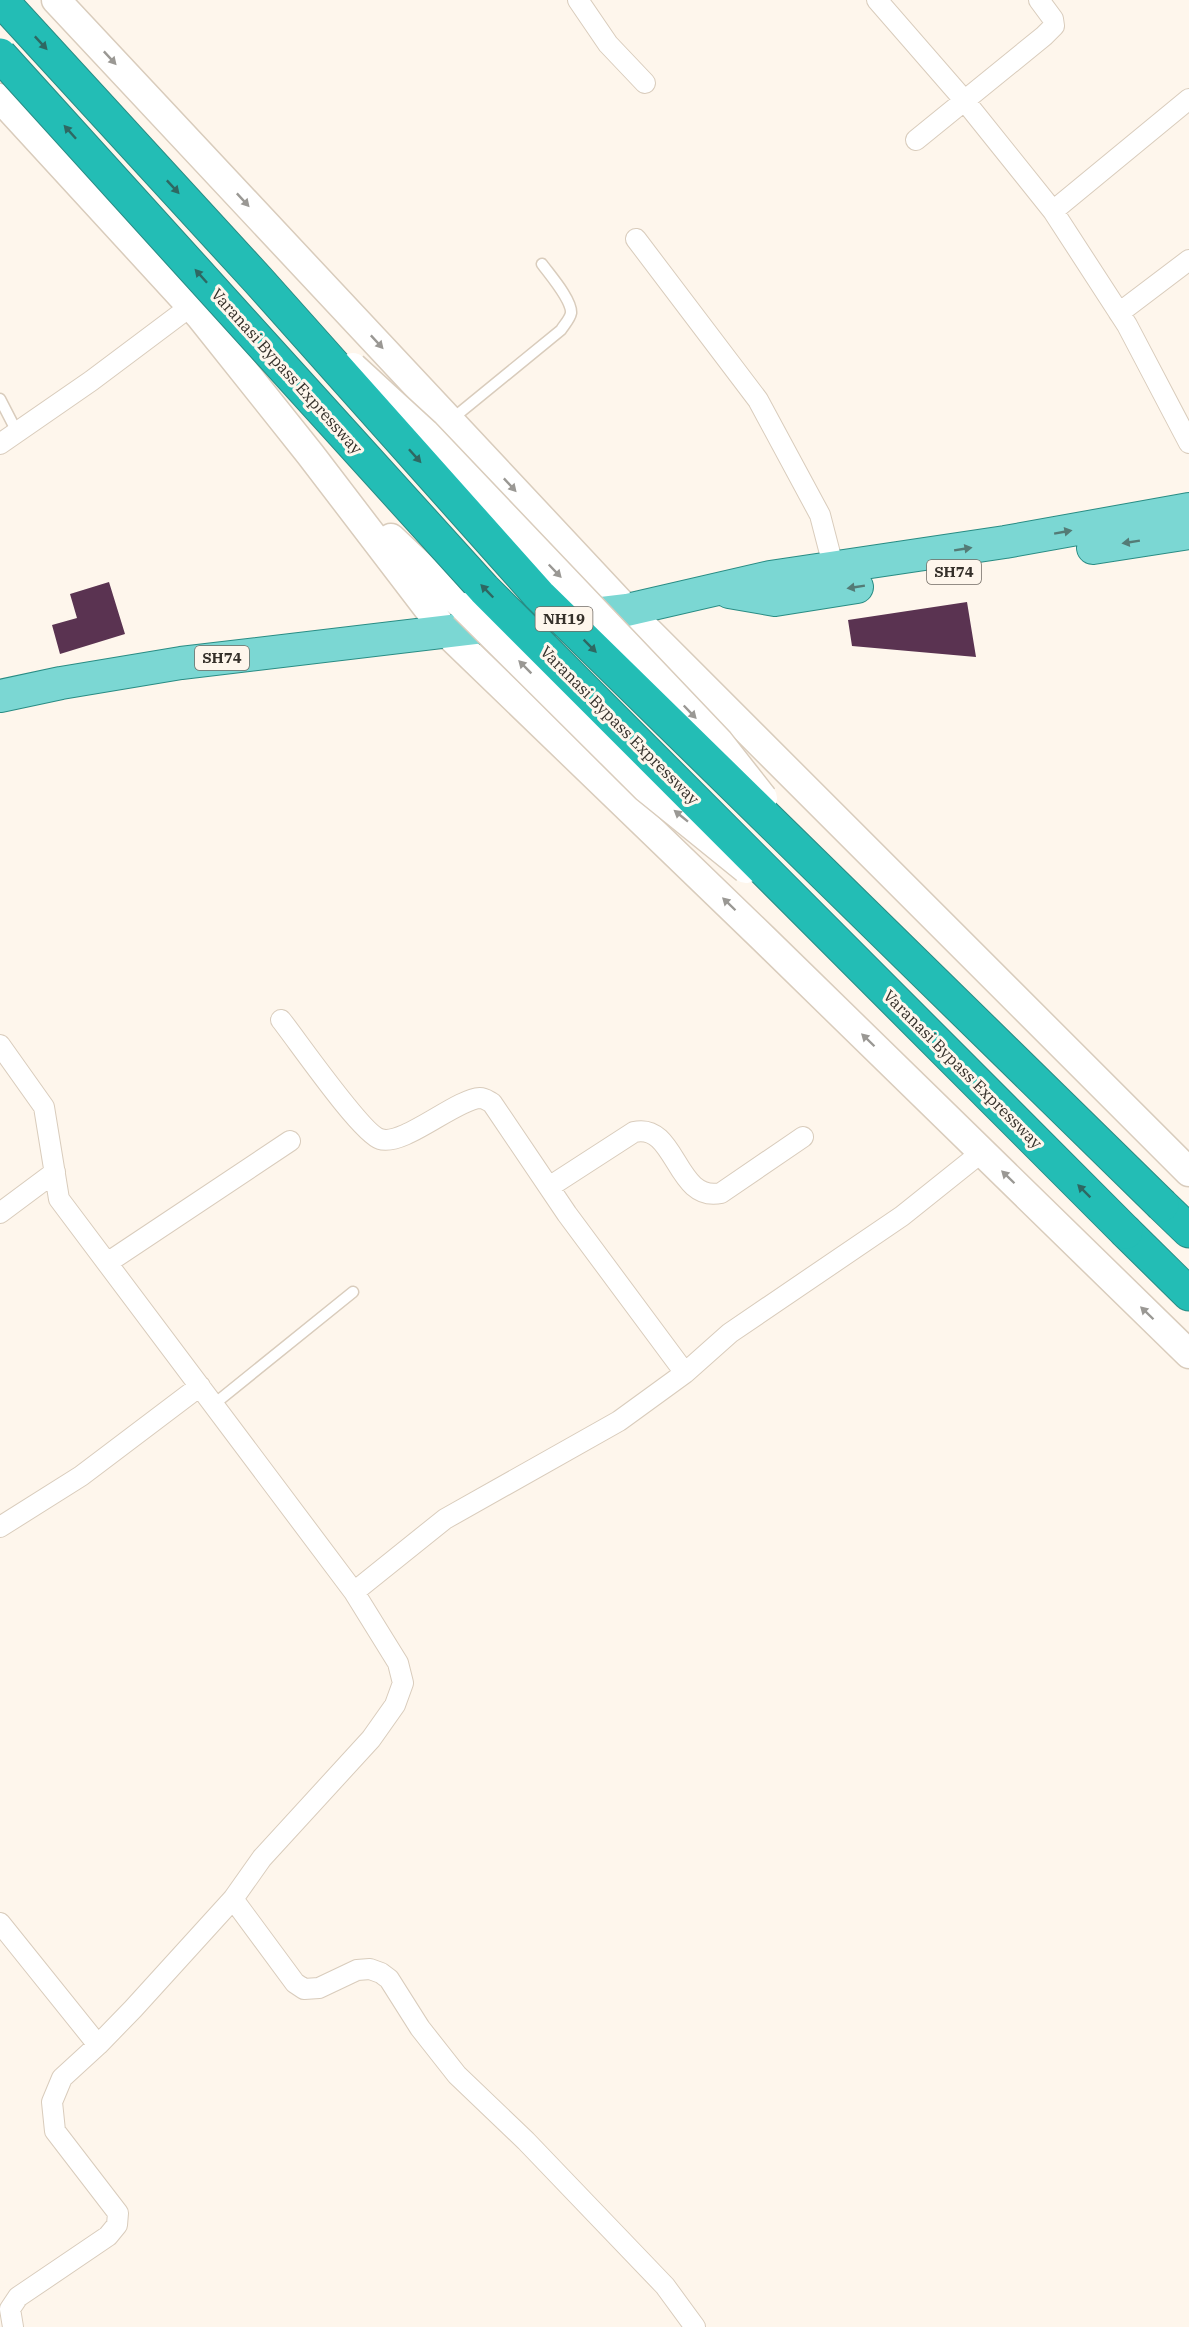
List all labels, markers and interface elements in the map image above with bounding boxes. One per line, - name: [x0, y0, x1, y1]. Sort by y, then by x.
- one-way arrow: [34, 35, 47, 50]
- one-way arrow: [103, 50, 116, 65]
- one-way arrow: [63, 124, 77, 139]
- one-way arrow: [165, 179, 179, 193]
- one-way arrow: [236, 193, 250, 207]
- one-way arrow: [195, 269, 208, 284]
- street label: Varanasi Bypass Expressway: [207, 284, 367, 458]
- one-way arrow: [370, 335, 384, 350]
- one-way arrow: [408, 449, 422, 464]
- one-way arrow: [503, 477, 517, 492]
- one-way arrow: [1054, 527, 1073, 536]
- one-way arrow: [1122, 538, 1141, 547]
- one-way arrow: [953, 544, 972, 553]
- road number: SH74: [927, 560, 981, 584]
- one-way arrow: [548, 563, 562, 578]
- one-way arrow: [846, 583, 865, 592]
- one-way arrow: [480, 584, 494, 599]
- road number: NH19: [536, 607, 592, 631]
- one-way arrow: [583, 638, 597, 652]
- street label: Varanasi Bypass Expressway: [536, 641, 704, 809]
- road number: SH74: [195, 646, 249, 670]
- one-way arrow: [518, 661, 532, 675]
- one-way arrow: [682, 704, 696, 718]
- one-way arrow: [673, 810, 689, 823]
- one-way arrow: [722, 898, 736, 912]
- street label: Varanasi Bypass Expressway: [879, 985, 1047, 1153]
- one-way arrow: [862, 1034, 876, 1048]
- one-way arrow: [1000, 1170, 1015, 1184]
- one-way arrow: [1078, 1184, 1092, 1198]
- one-way arrow: [1141, 1307, 1155, 1321]

